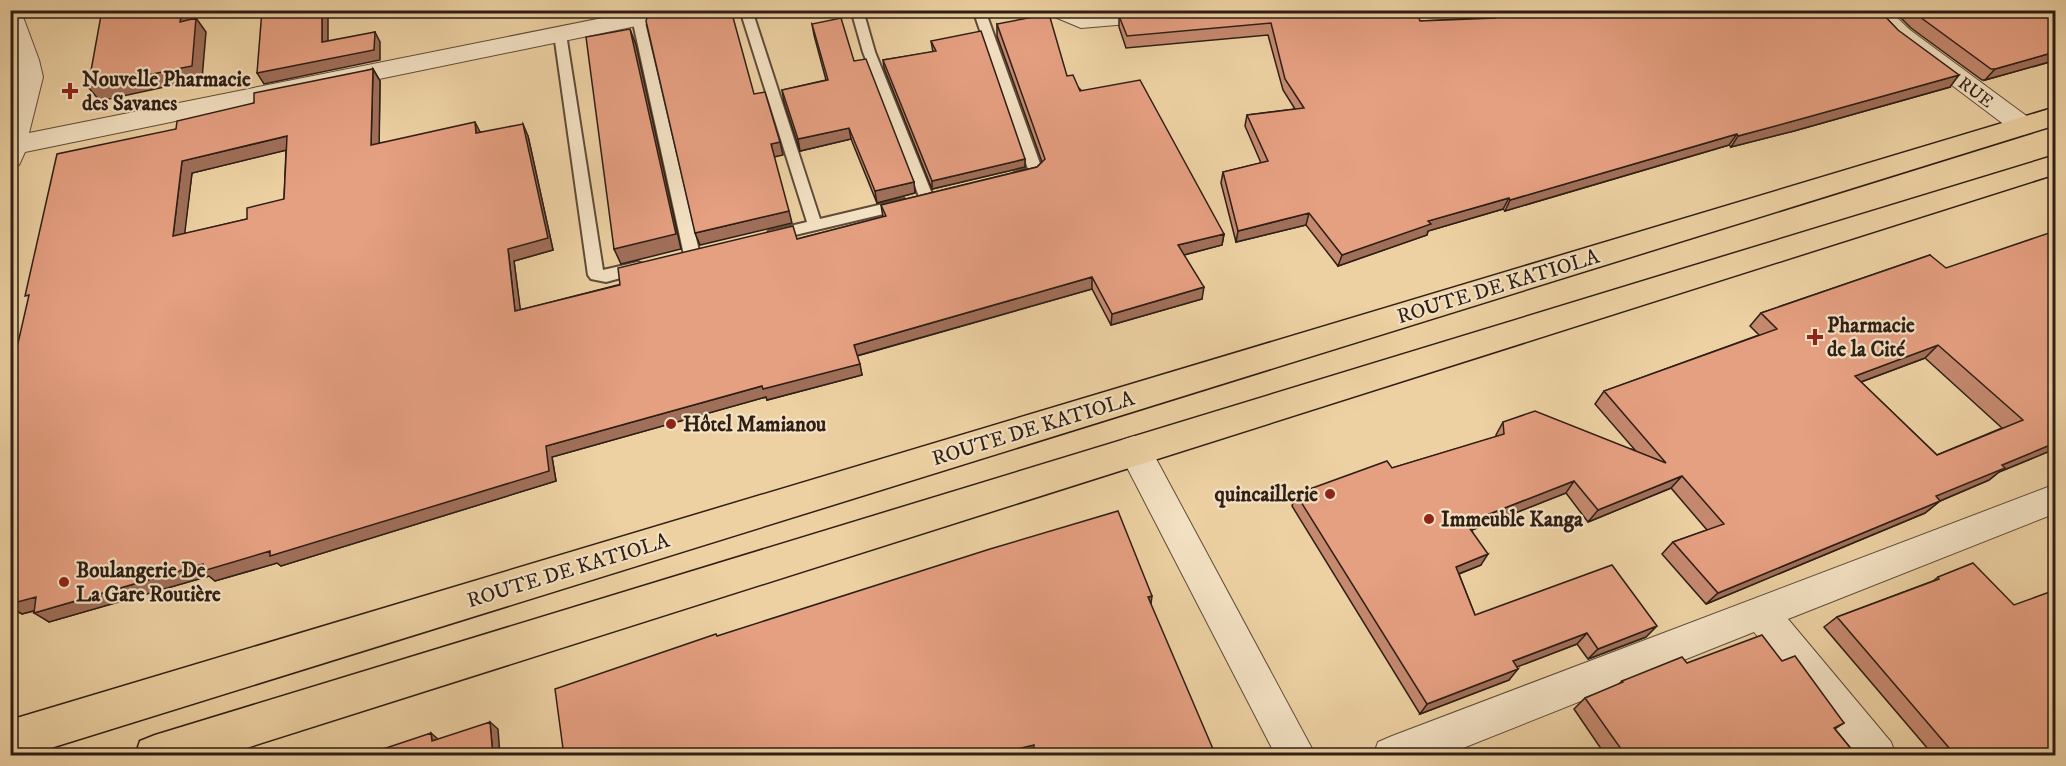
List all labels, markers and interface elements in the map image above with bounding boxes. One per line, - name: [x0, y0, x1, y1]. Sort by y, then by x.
- place label: Nouvelle Pharmacie des Savanes: [82, 67, 251, 117]
- street label: RUE: [1953, 72, 1998, 113]
- marker: Nouvelle Pharmacie des Savanes: [63, 84, 77, 98]
- street label: ROUTE DE KATIOLA: [1394, 244, 1603, 330]
- place label: Pharmacie de la Cité: [1827, 313, 1915, 363]
- marker: Pharmacie de la Cité: [1808, 330, 1822, 344]
- street label: ROUTE DE KATIOLA: [929, 386, 1138, 472]
- place label: Hôtel Mamianou: [683, 412, 826, 438]
- marker: Hôtel Mamianou: [664, 417, 678, 431]
- place label: quincaillerie: [1215, 482, 1318, 508]
- marker: quincaillerie: [1323, 487, 1337, 501]
- place label: Immeuble Kanga: [1441, 507, 1584, 533]
- marker: Immeuble Kanga: [1422, 512, 1436, 526]
- street label: ROUTE DE KATIOLA: [464, 528, 673, 614]
- place label: Boulangerie De La Gare Routière: [76, 558, 221, 608]
- marker: Boulangerie De La Gare Routière: [57, 575, 71, 589]

